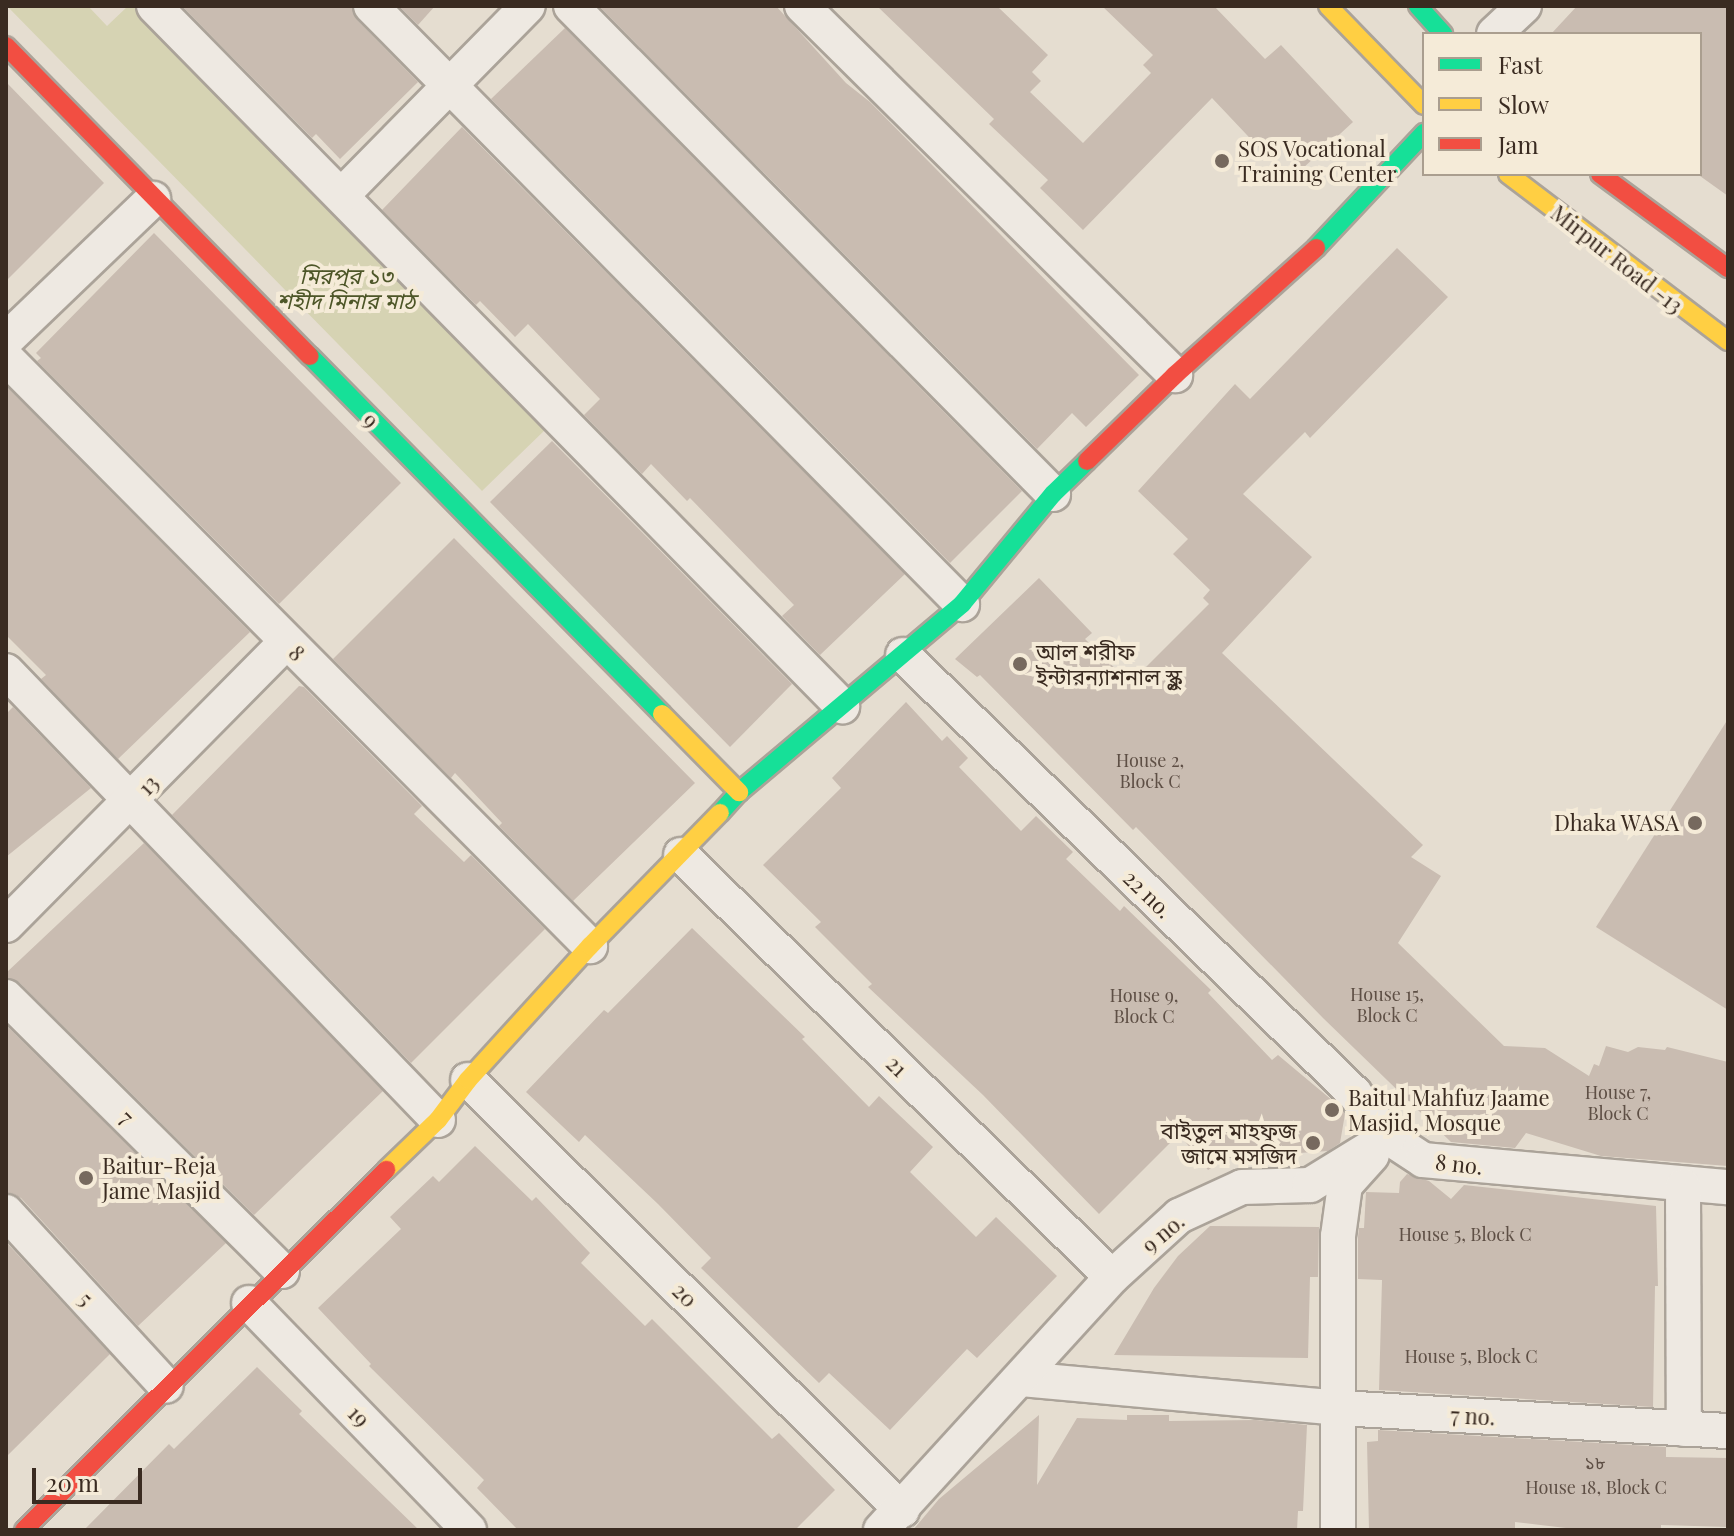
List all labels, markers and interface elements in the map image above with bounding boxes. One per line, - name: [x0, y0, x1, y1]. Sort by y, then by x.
- legend: [1422, 32, 1702, 176]
- text: Fast: [1498, 48, 1543, 80]
- text: Slow: [1498, 88, 1549, 120]
- text: Jam: [1498, 128, 1539, 160]
- place label: SOS Vocational Training Center: [1238, 135, 1397, 186]
- marker: SOS Vocational Training Center: [1213, 152, 1231, 170]
- street label: Mirpur Road -13: [1546, 199, 1688, 319]
- park label: মিরপুর ১৩ শহীদ মিনার মাঠ: [277, 262, 415, 314]
- street label: 9: [358, 407, 384, 433]
- place label: আল শরীফ ইন্টারন্যাশনাল স্কুল: [1036, 638, 1182, 690]
- street label: 8: [284, 640, 310, 666]
- marker: আল শরীফ ইন্টারন্যাশনাল স্কুল: [1011, 655, 1029, 673]
- house number: House 2, Block C: [1116, 750, 1184, 792]
- street label: 13: [132, 769, 164, 801]
- place label: Dhaka WASA: [1553, 810, 1679, 836]
- marker: Dhaka WASA: [1686, 814, 1704, 832]
- street label: 22 no.: [1118, 865, 1178, 923]
- house number: House 15, Block C: [1350, 984, 1424, 1026]
- house number: House 9, Block C: [1109, 985, 1179, 1028]
- street label: 21: [881, 1050, 913, 1082]
- house number: House 7, Block C: [1585, 1082, 1651, 1124]
- place label: Baitul Mahfuz Jaame Masjid, Mosque: [1348, 1084, 1550, 1136]
- marker: Baitul Mahfuz Jaame Masjid, Mosque: [1323, 1101, 1341, 1119]
- street label: 7: [115, 1105, 139, 1129]
- place label: বাইতুল মাহফুজ জামে মসজিদ: [1161, 1117, 1297, 1168]
- marker: বাইতুল মাহফুজ জামে মসজিদ: [1304, 1134, 1322, 1152]
- street label: 8 no.: [1434, 1148, 1484, 1180]
- place label: Baitur-Reja Jame Masjid: [102, 1152, 221, 1204]
- marker: Baitur-Reja Jame Masjid: [77, 1169, 95, 1187]
- street label: 9 no.: [1136, 1208, 1190, 1258]
- house number: House 5, Block C: [1398, 1223, 1532, 1245]
- street label: 20: [667, 1277, 703, 1313]
- street label: 5: [73, 1287, 99, 1311]
- house number: House 5, Block C: [1404, 1345, 1538, 1367]
- street label: 19: [343, 1400, 375, 1432]
- street label: 7 no.: [1450, 1402, 1496, 1430]
- house number: ১৮: [1584, 1451, 1606, 1473]
- scale bar: [36, 1452, 146, 1502]
- text: 20 m: [46, 1466, 99, 1498]
- house number: House 18, Block C: [1525, 1476, 1667, 1498]

